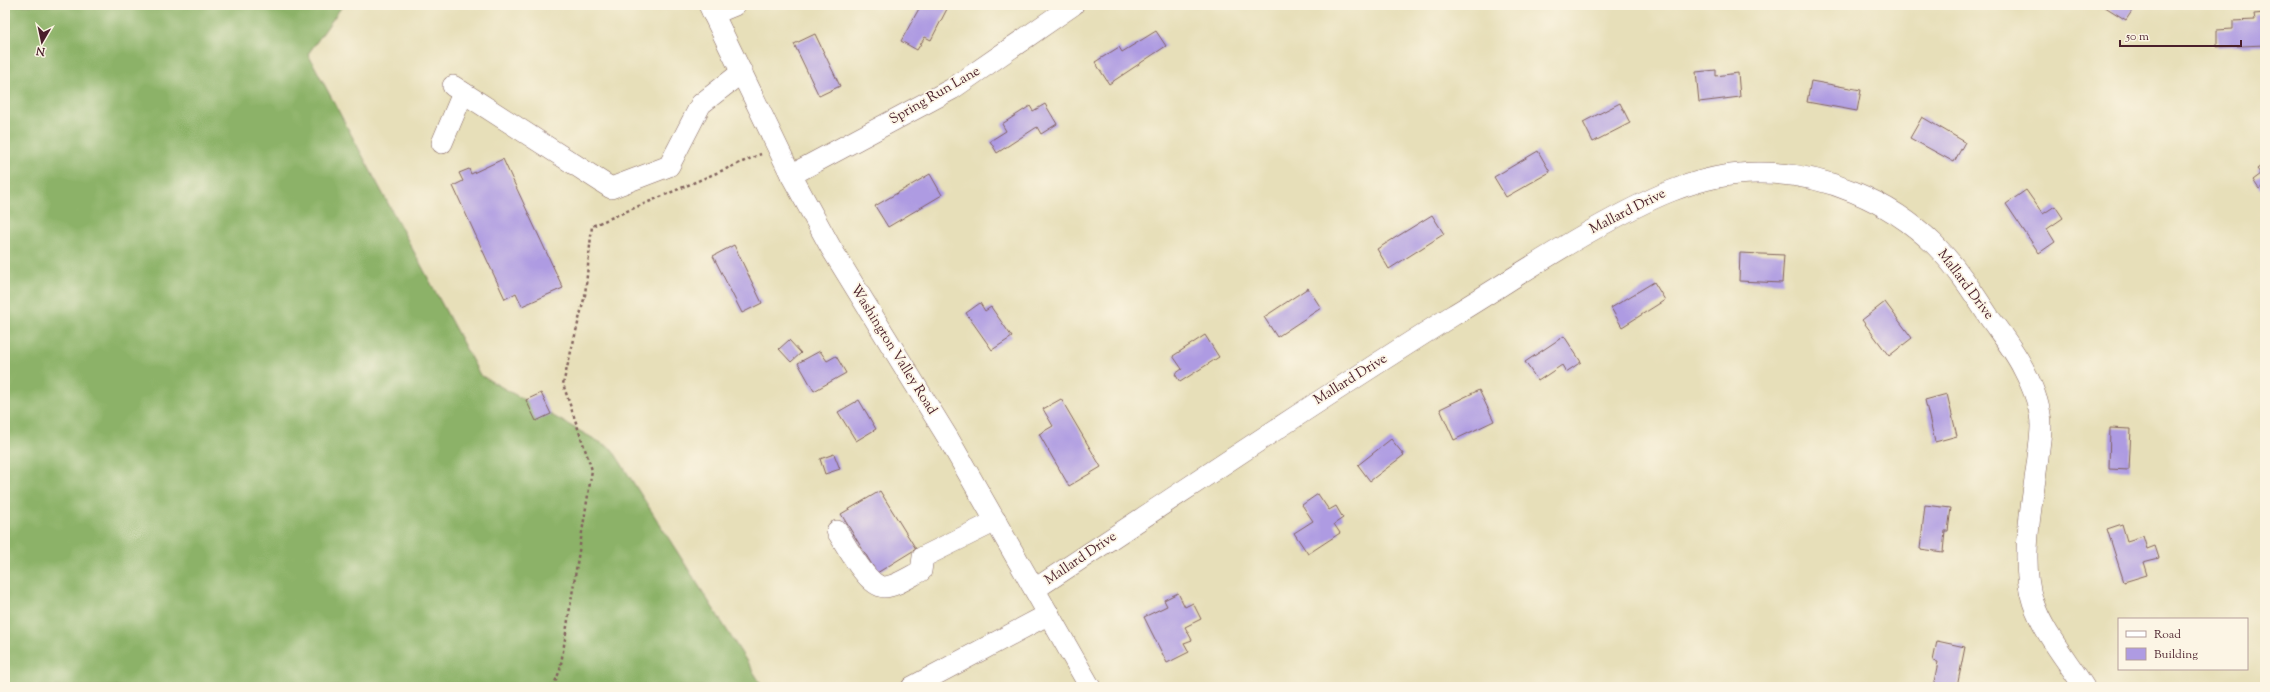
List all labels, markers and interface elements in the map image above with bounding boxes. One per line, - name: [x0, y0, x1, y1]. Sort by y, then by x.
- north arrow: [22, 22, 62, 62]
- scale bar: [2120, 22, 2241, 48]
- text: 50 m: [2125, 28, 2149, 46]
- text: N: [35, 42, 47, 60]
- street label: Spring Run Lane: [886, 62, 984, 130]
- street label: Mallard Drive: [1586, 184, 1670, 240]
- street label: Mallard Drive: [1932, 246, 1998, 324]
- street label: Washington Valley Road: [845, 281, 941, 419]
- street label: Mallard Drive: [1310, 349, 1392, 411]
- street label: Mallard Drive: [1041, 527, 1121, 591]
- legend: [2118, 618, 2248, 670]
- text: Road: [2154, 626, 2181, 644]
- text: Building: [2154, 646, 2198, 664]

